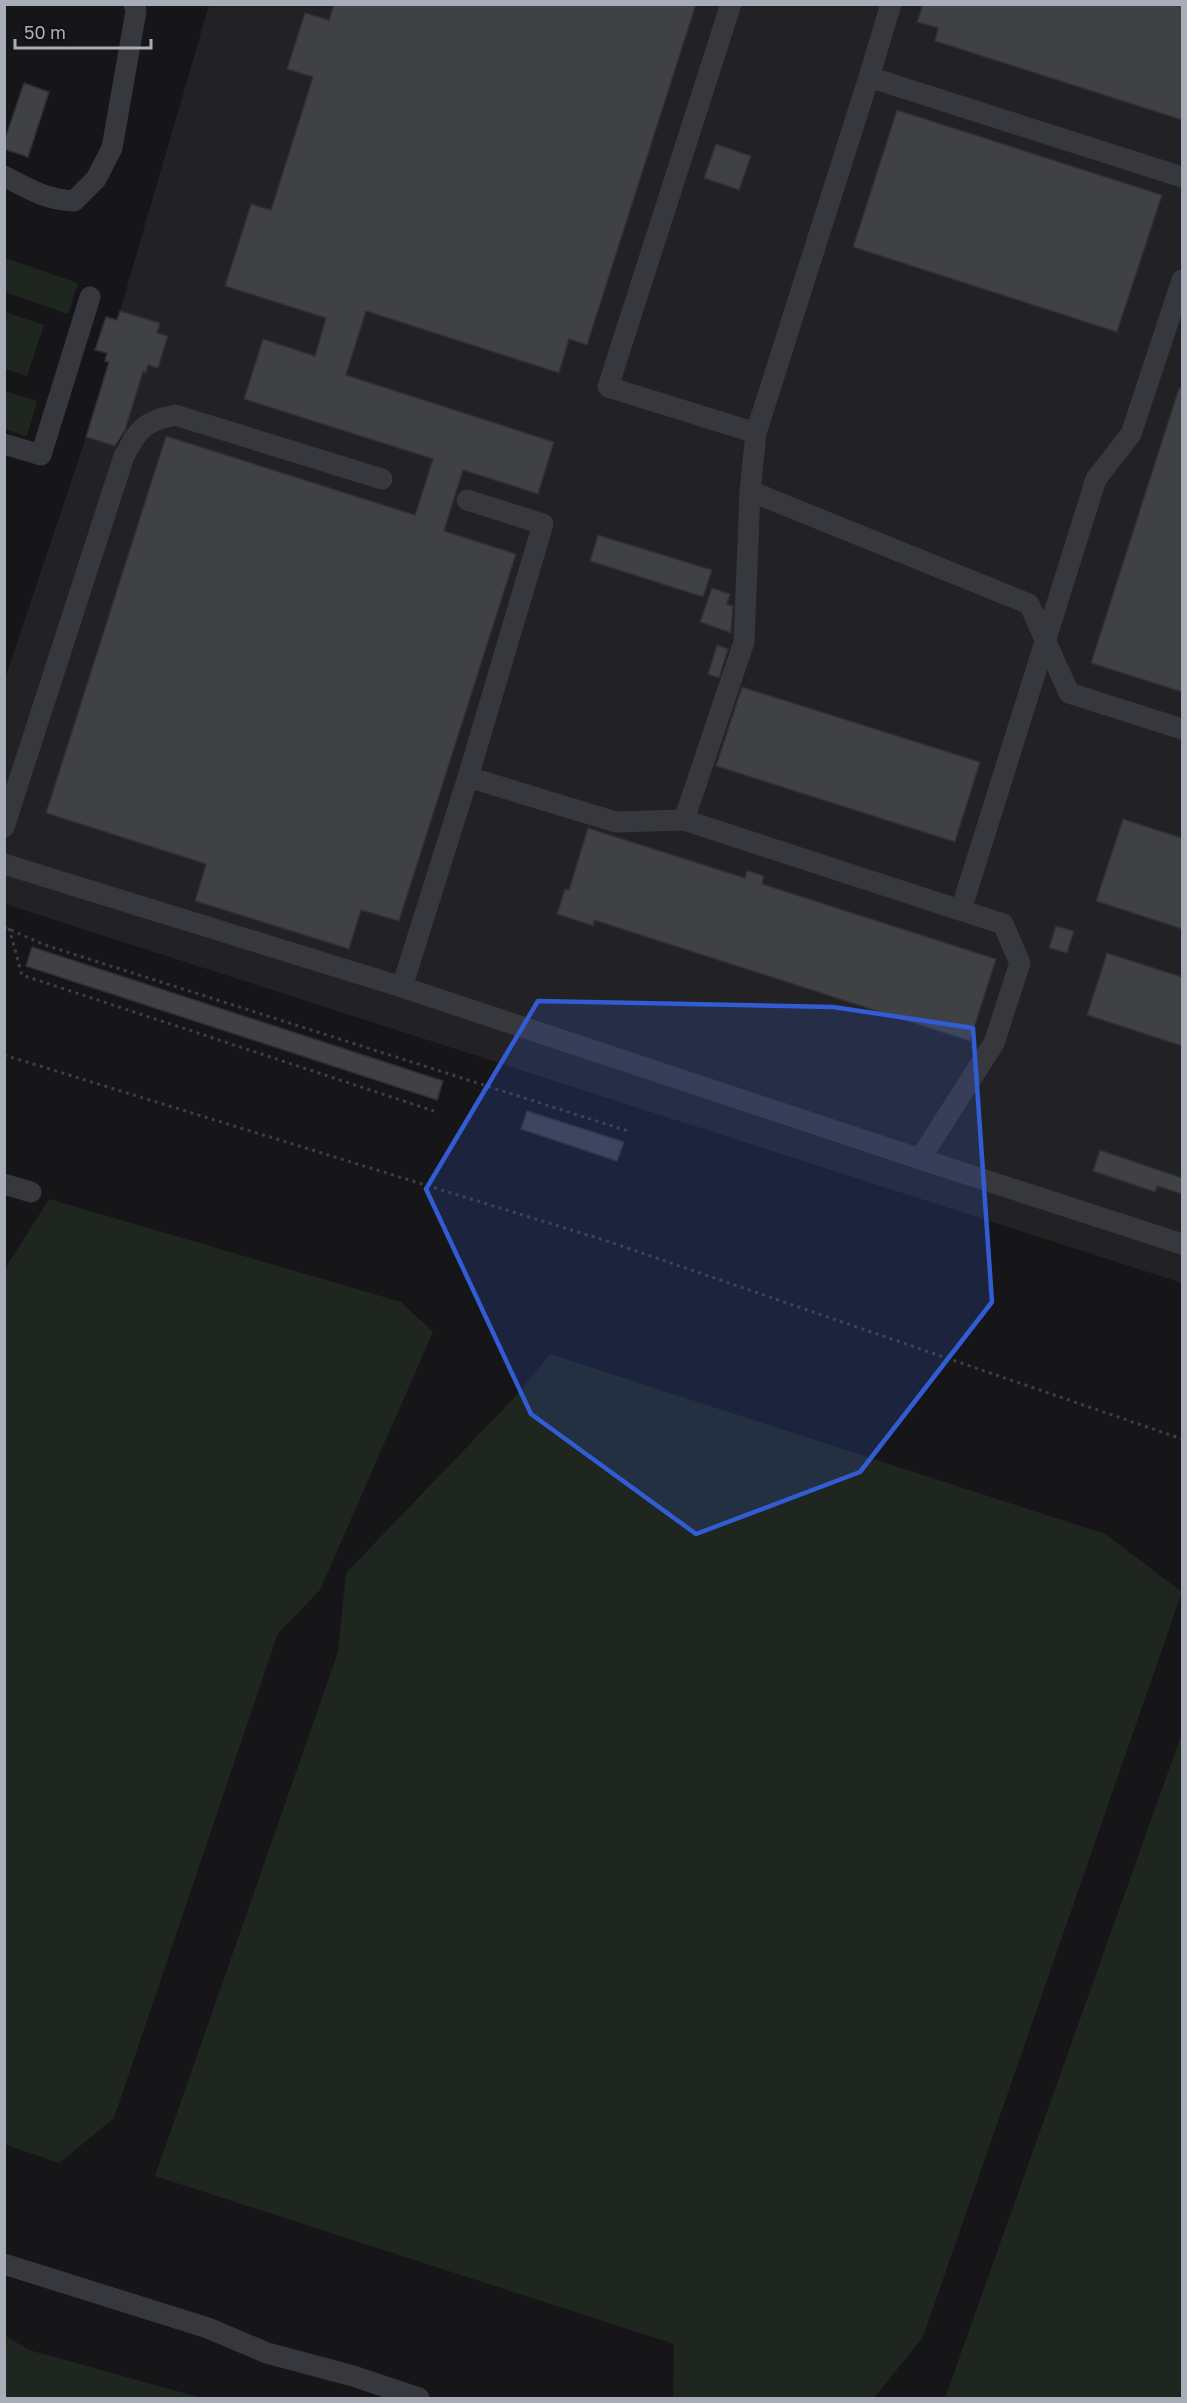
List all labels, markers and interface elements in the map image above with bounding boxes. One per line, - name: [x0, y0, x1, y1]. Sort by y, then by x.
- scale bar: [15, 12, 152, 50]
- text: 50 m: [24, 21, 66, 43]

